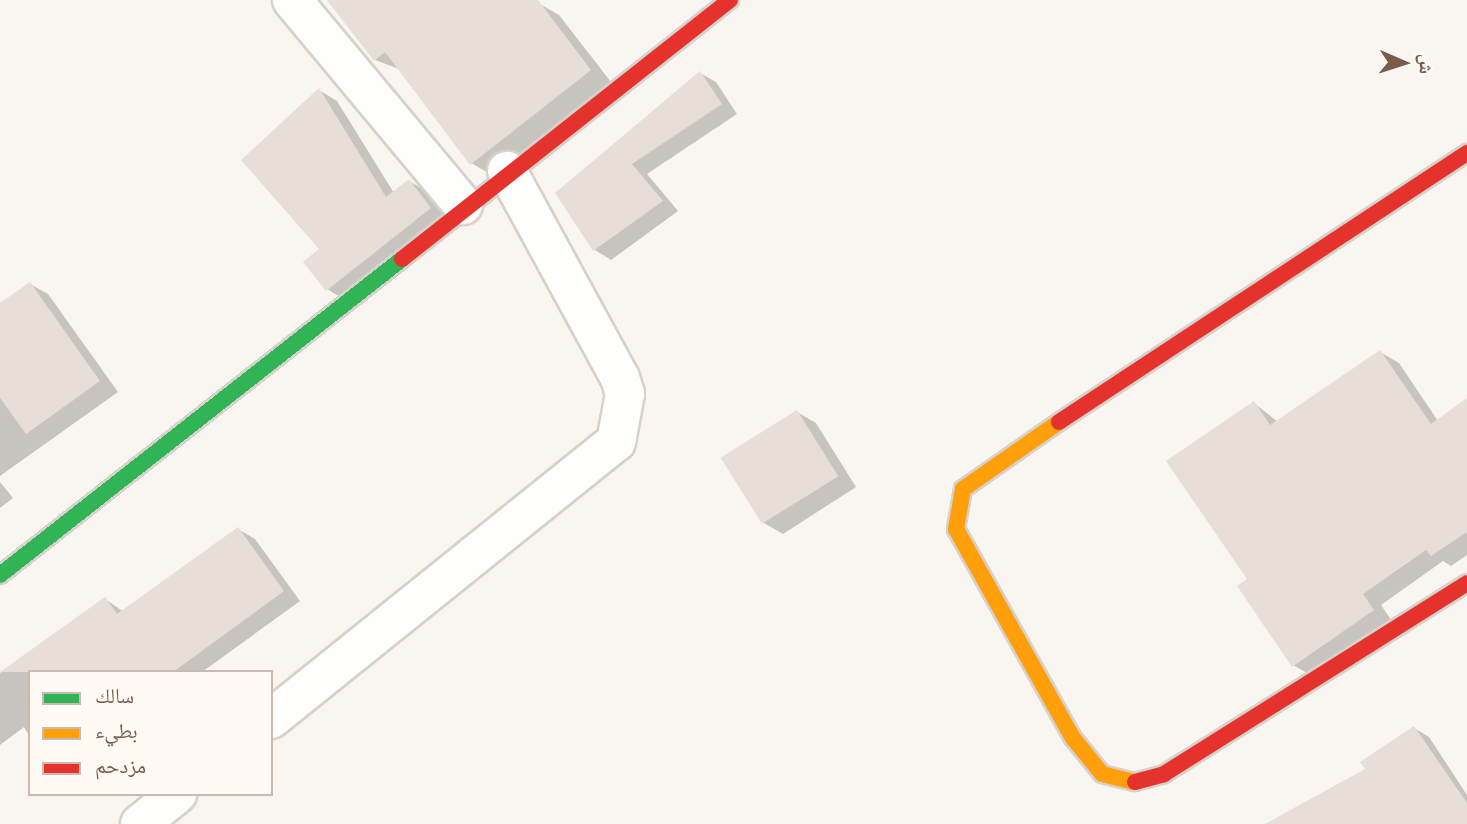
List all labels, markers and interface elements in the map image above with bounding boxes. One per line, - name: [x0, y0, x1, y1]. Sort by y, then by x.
- north arrow: [1369, 28, 1439, 98]
- text: ش: [1412, 53, 1437, 75]
- legend: [28, 670, 273, 796]
- text: سالك: [95, 684, 134, 711]
- text: بطيء: [95, 719, 138, 746]
- text: مزدحم: [95, 754, 146, 781]

